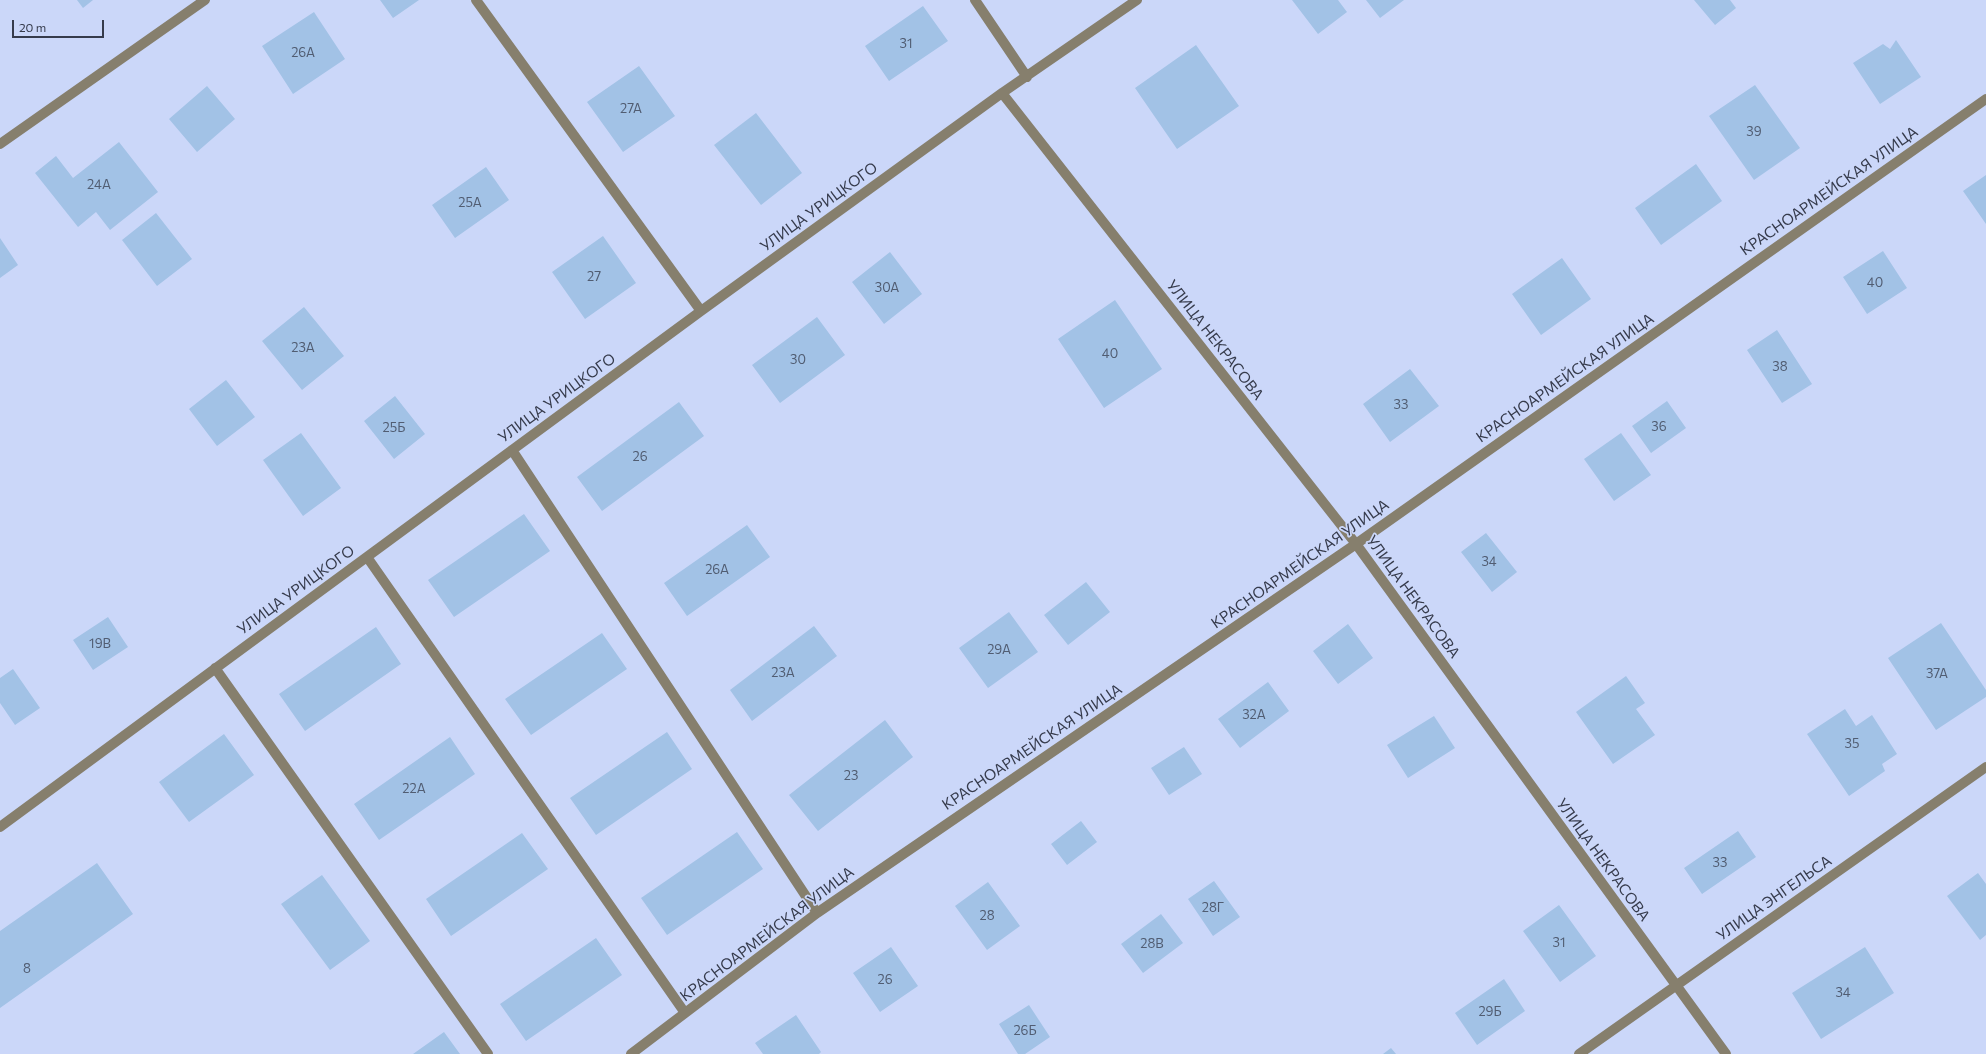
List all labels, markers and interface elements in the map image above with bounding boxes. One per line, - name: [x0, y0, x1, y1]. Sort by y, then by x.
- scale bar: [14, 12, 106, 38]
- text: 20 m: [19, 20, 46, 34]
- house number: 31: [900, 36, 912, 52]
- house number: 26А: [291, 45, 315, 61]
- house number: 27А: [620, 101, 642, 117]
- street label: КРАСНОАРМЕЙСКАЯ УЛИЦА: [1737, 123, 1921, 259]
- house number: 39: [1746, 124, 1762, 140]
- street label: УЛИЦА УРИЦКОГО: [757, 158, 881, 256]
- house number: 24А: [87, 177, 111, 193]
- house number: 25А: [458, 195, 482, 211]
- house number: 27: [587, 269, 601, 285]
- house number: 40: [1867, 275, 1883, 291]
- street label: УЛИЦА НЕКРАСОВА: [1163, 276, 1267, 404]
- house number: 30А: [875, 280, 899, 296]
- street label: КРАСНОАРМЕЙСКАЯ УЛИЦА: [1473, 310, 1657, 446]
- house number: 23А: [291, 340, 315, 356]
- house number: 40: [1102, 346, 1118, 362]
- street label: УЛИЦА УРИЦКОГО: [495, 349, 619, 447]
- house number: 30: [790, 352, 806, 368]
- house number: 38: [1772, 359, 1788, 375]
- house number: 33: [1394, 397, 1408, 413]
- house number: 36: [1651, 419, 1667, 435]
- house number: 25Б: [383, 420, 405, 436]
- house number: 26: [632, 449, 648, 465]
- street label: КРАСНОАРМЕЙСКАЯ УЛИЦА: [1208, 496, 1392, 632]
- street label: УЛИЦА НЕКРАСОВА: [1362, 532, 1464, 662]
- street label: УЛИЦА УРИЦКОГО: [234, 541, 358, 639]
- house number: 34: [1481, 554, 1497, 570]
- house number: 26А: [705, 562, 729, 578]
- house number: 19В: [89, 636, 111, 652]
- house number: 29А: [987, 642, 1011, 658]
- house number: 23А: [771, 665, 795, 681]
- house number: 37А: [1926, 666, 1948, 682]
- street label: КРАСНОАРМЕЙСКАЯ УЛИЦА: [939, 680, 1125, 814]
- house number: 32А: [1242, 707, 1266, 723]
- house number: 35: [1845, 736, 1859, 752]
- house number: 23: [844, 768, 858, 784]
- house number: 22А: [402, 781, 426, 797]
- street label: УЛИЦА НЕКРАСОВА: [1552, 795, 1654, 925]
- street label: УЛИЦА ЭНГЕЛЬСА: [1713, 852, 1835, 944]
- house number: 33: [1713, 855, 1727, 871]
- street label: КРАСНОАРМЕЙСКАЯ УЛИЦА: [677, 863, 857, 1005]
- house number: 28Г: [1202, 900, 1224, 916]
- house number: 28: [979, 908, 995, 924]
- house number: 31: [1553, 935, 1565, 951]
- house number: 28В: [1140, 936, 1164, 952]
- house number: 8: [23, 961, 31, 977]
- house number: 26: [877, 972, 893, 988]
- house number: 34: [1835, 985, 1851, 1001]
- house number: 29Б: [1478, 1004, 1502, 1020]
- house number: 26Б: [1013, 1023, 1037, 1039]

